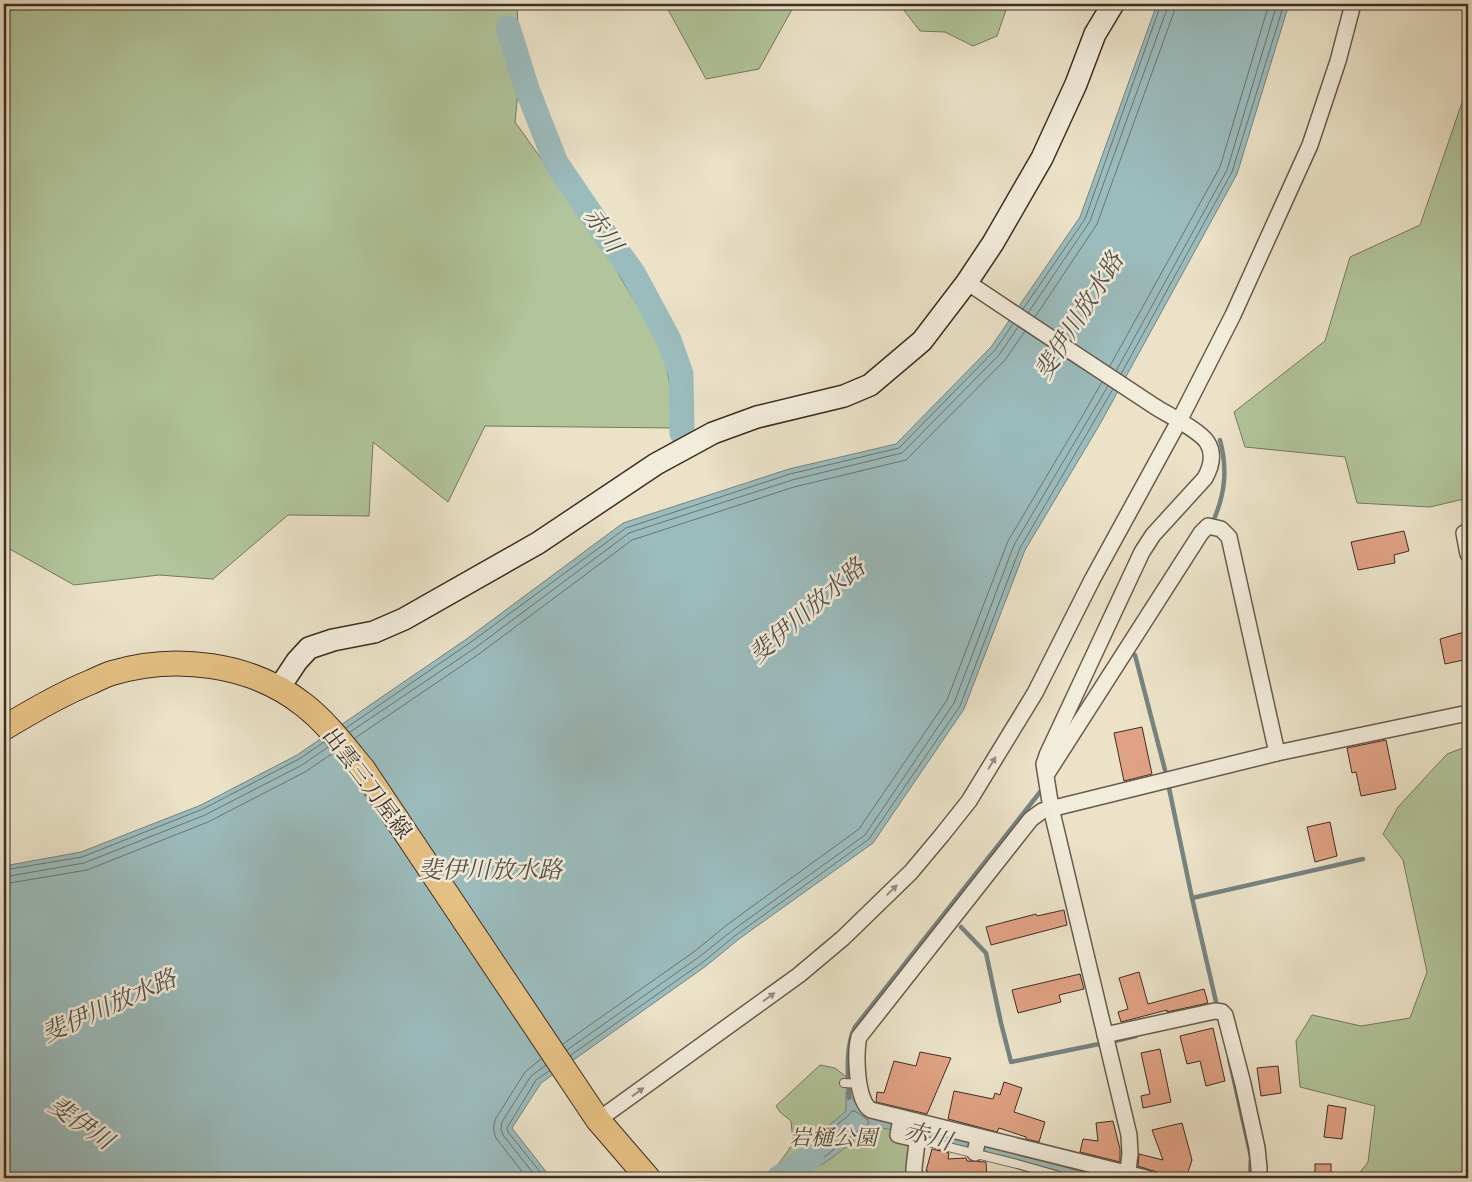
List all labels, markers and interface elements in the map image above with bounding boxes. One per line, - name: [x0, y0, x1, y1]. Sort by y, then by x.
- water label: 赤川: [577, 201, 632, 261]
- water label: 斐伊川放水路: [1027, 245, 1131, 385]
- water label: 斐伊川放水路: [742, 550, 873, 670]
- street label: 出雲三刀屋線: [316, 722, 419, 845]
- one-way arrow: [988, 757, 997, 770]
- water label: 斐伊川放水路: [418, 854, 564, 885]
- one-way arrow: [886, 885, 898, 897]
- water label: 斐伊川放水路: [37, 961, 183, 1049]
- one-way arrow: [762, 992, 776, 1002]
- one-way arrow: [631, 1087, 644, 1097]
- water label: 斐伊川: [43, 1089, 122, 1158]
- water label: 赤川: [901, 1114, 958, 1157]
- park label: 岩樋公園: [789, 1123, 880, 1152]

